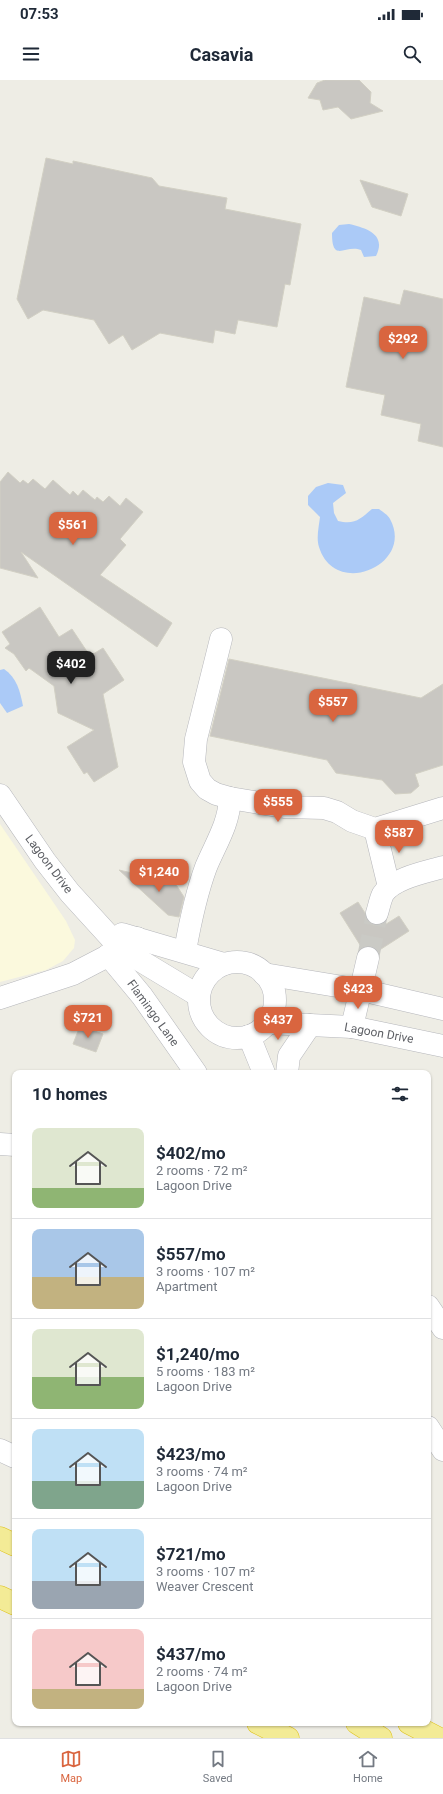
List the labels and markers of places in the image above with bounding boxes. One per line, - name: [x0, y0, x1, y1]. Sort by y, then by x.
- pin: $292: [379, 326, 427, 360]
- pin: $561: [49, 512, 97, 546]
- pin: $402: [47, 651, 95, 685]
- pin: $557: [309, 689, 357, 723]
- pin: $555: [254, 789, 302, 823]
- pin: $587: [375, 820, 423, 854]
- pin: $1,240: [126, 859, 192, 893]
- pin: $423: [334, 976, 382, 1010]
- pin: $721: [64, 1005, 112, 1039]
- pin: $437: [254, 1007, 302, 1041]

